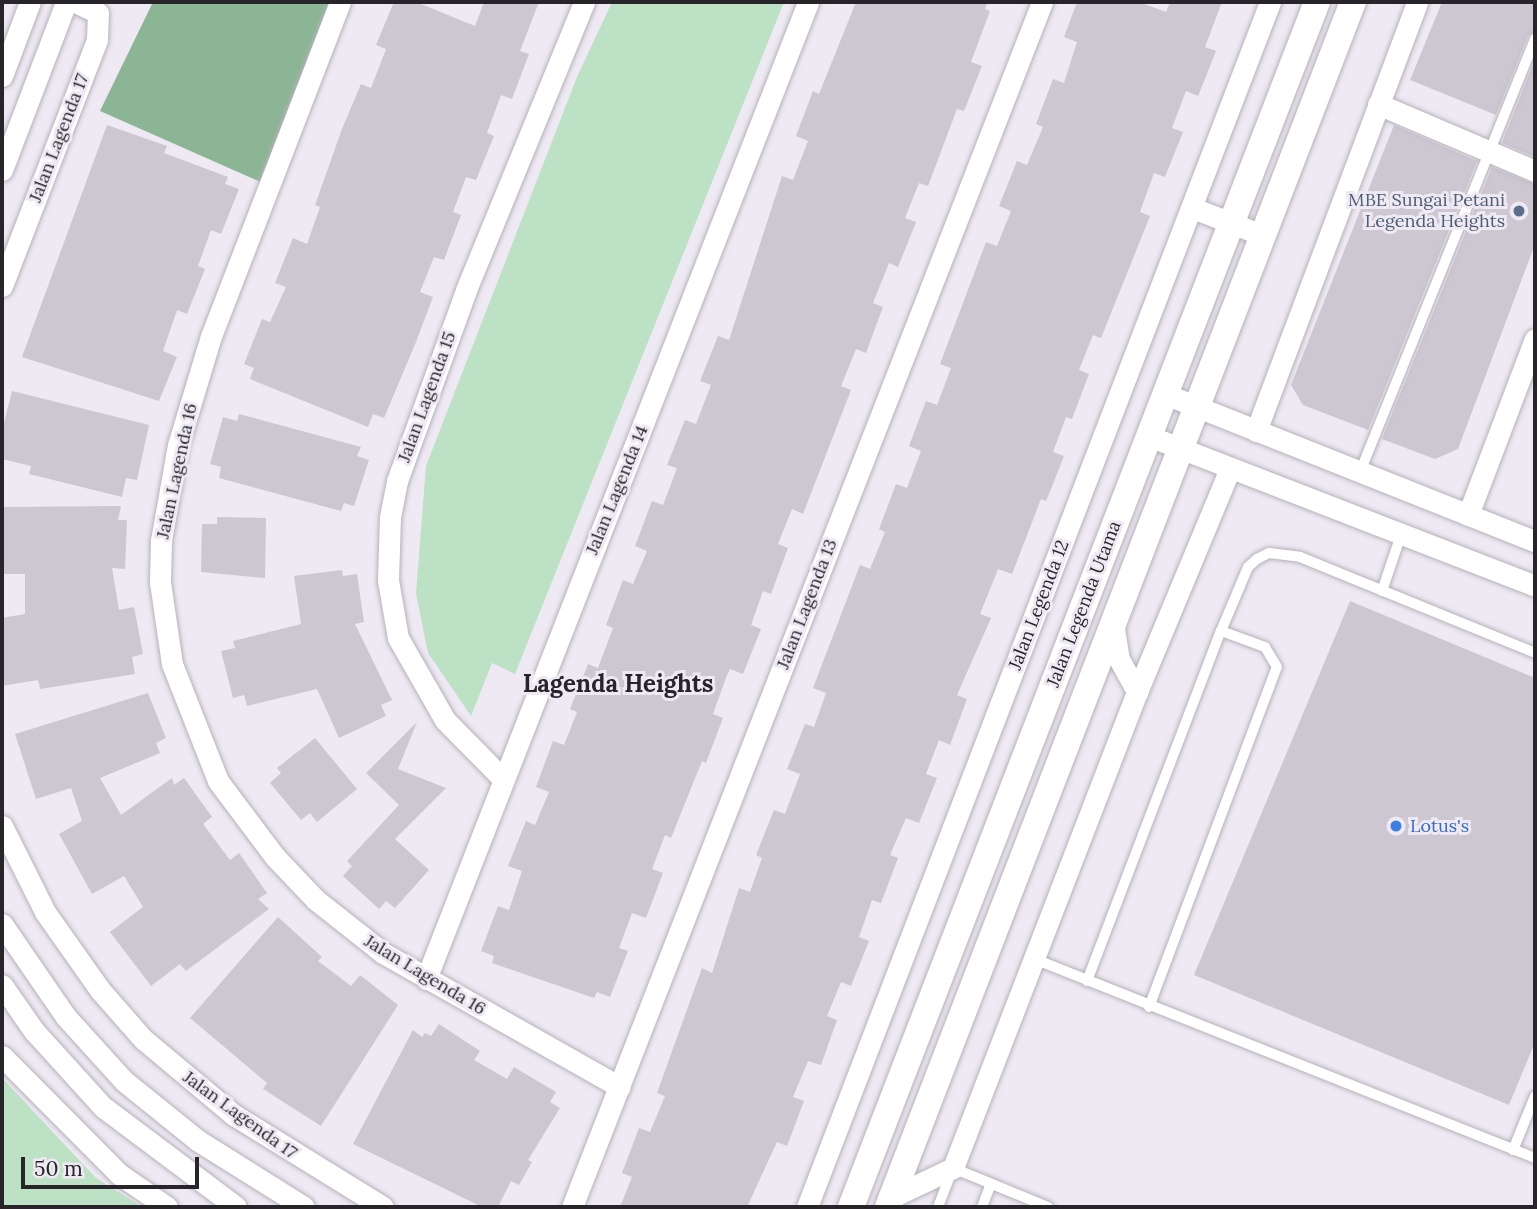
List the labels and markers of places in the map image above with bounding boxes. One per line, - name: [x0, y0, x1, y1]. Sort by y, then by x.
- place label: MBE Sungai Petani Legenda Heights: [1348, 190, 1505, 232]
- marker: MBE Sungai Petani Legenda Heights: [1511, 203, 1527, 219]
- place label: Lotus's: [1410, 815, 1469, 837]
- marker: Lotus's: [1388, 818, 1404, 834]

